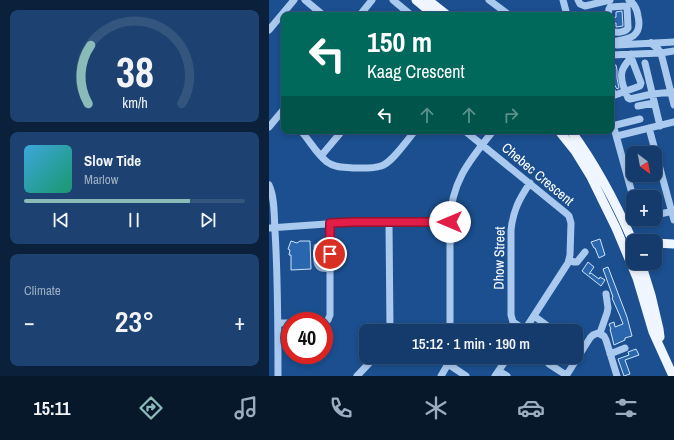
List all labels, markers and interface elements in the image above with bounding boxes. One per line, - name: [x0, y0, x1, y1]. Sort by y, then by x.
- text: 150 m: [367, 23, 432, 61]
- icon: left: [301, 28, 353, 80]
- text: 38: [116, 44, 153, 100]
- text: Kaag Crescent: [367, 59, 465, 84]
- text: km/h: [122, 93, 147, 112]
- icon: left: [374, 104, 396, 126]
- icon: ahead: [416, 104, 438, 126]
- icon: ahead: [458, 104, 480, 126]
- icon: right: [500, 104, 522, 126]
- street label: Chebec Crescent: [498, 139, 578, 209]
- north arrow: [626, 146, 662, 182]
- map controls: [626, 146, 662, 270]
- text: Slow Tide: [84, 150, 141, 171]
- text: Marlow: [84, 171, 118, 188]
- button: +: [626, 190, 662, 226]
- position arrow: [429, 201, 471, 243]
- icon: previous: [50, 209, 72, 231]
- icon: pause: [123, 209, 145, 231]
- icon: next: [197, 209, 219, 231]
- street label: Dhow Street: [489, 226, 509, 290]
- button: −: [626, 234, 662, 270]
- pin: [313, 237, 347, 271]
- icon: arrive: [319, 243, 341, 265]
- text: Climate: [24, 282, 61, 299]
- text: 23°: [115, 301, 154, 341]
- text: −: [24, 307, 35, 337]
- text: +: [234, 307, 245, 337]
- speed limit sign: 40: [281, 312, 333, 364]
- text: 15:12 · 1 min · 190 m: [412, 333, 530, 354]
- icon: directions: [137, 394, 165, 422]
- icon: music: [232, 394, 260, 422]
- icon: phone: [327, 394, 355, 422]
- icon: climate: [422, 394, 450, 422]
- icon: car: [517, 394, 545, 422]
- icon: filters: [612, 394, 640, 422]
- text: 15:11: [34, 396, 70, 421]

